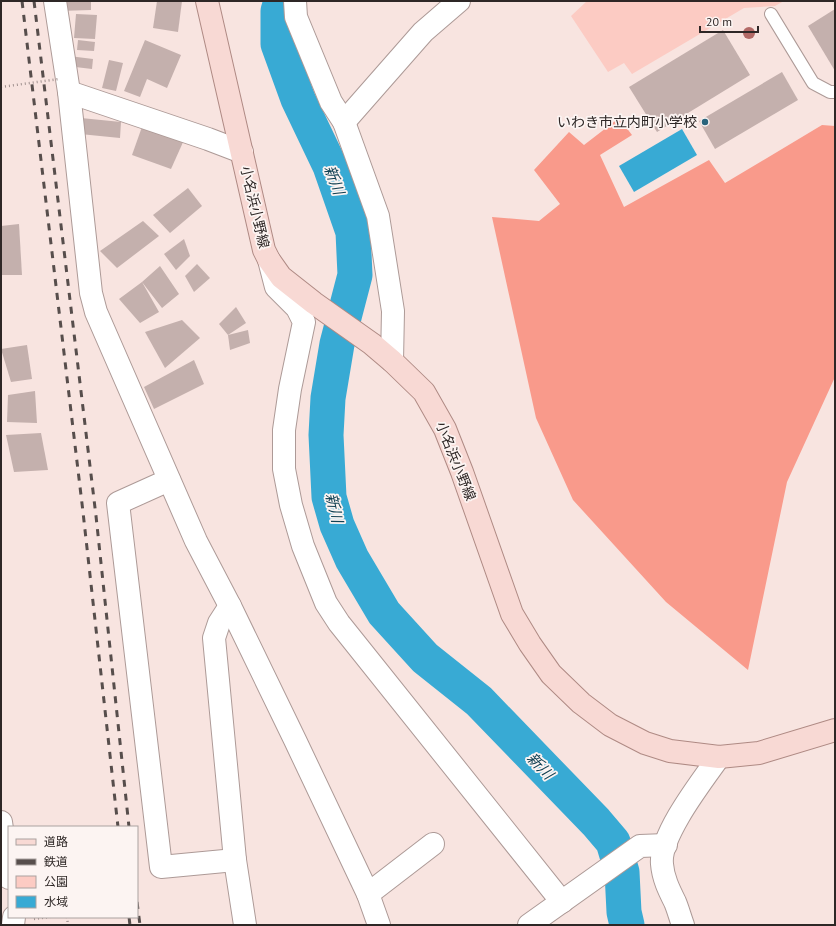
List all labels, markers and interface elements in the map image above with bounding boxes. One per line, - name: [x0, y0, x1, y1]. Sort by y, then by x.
- scale bar: [700, 8, 758, 34]
- text: 20 m: [706, 14, 732, 29]
- place label: いわき市立内町小学校: [557, 113, 697, 131]
- marker: いわき市立内町小学校: [700, 117, 710, 127]
- water label: 新川: [320, 162, 349, 199]
- street label: 小名浜小野線: [237, 164, 273, 250]
- street label: 小名浜小野線: [432, 419, 480, 503]
- water label: 新川: [322, 491, 348, 527]
- water label: 新川: [523, 748, 559, 784]
- legend: [8, 826, 138, 918]
- text: 道路: [44, 834, 68, 849]
- text: 鉄道: [44, 854, 68, 869]
- text: 公園: [44, 874, 68, 889]
- text: 水域: [44, 894, 68, 909]

